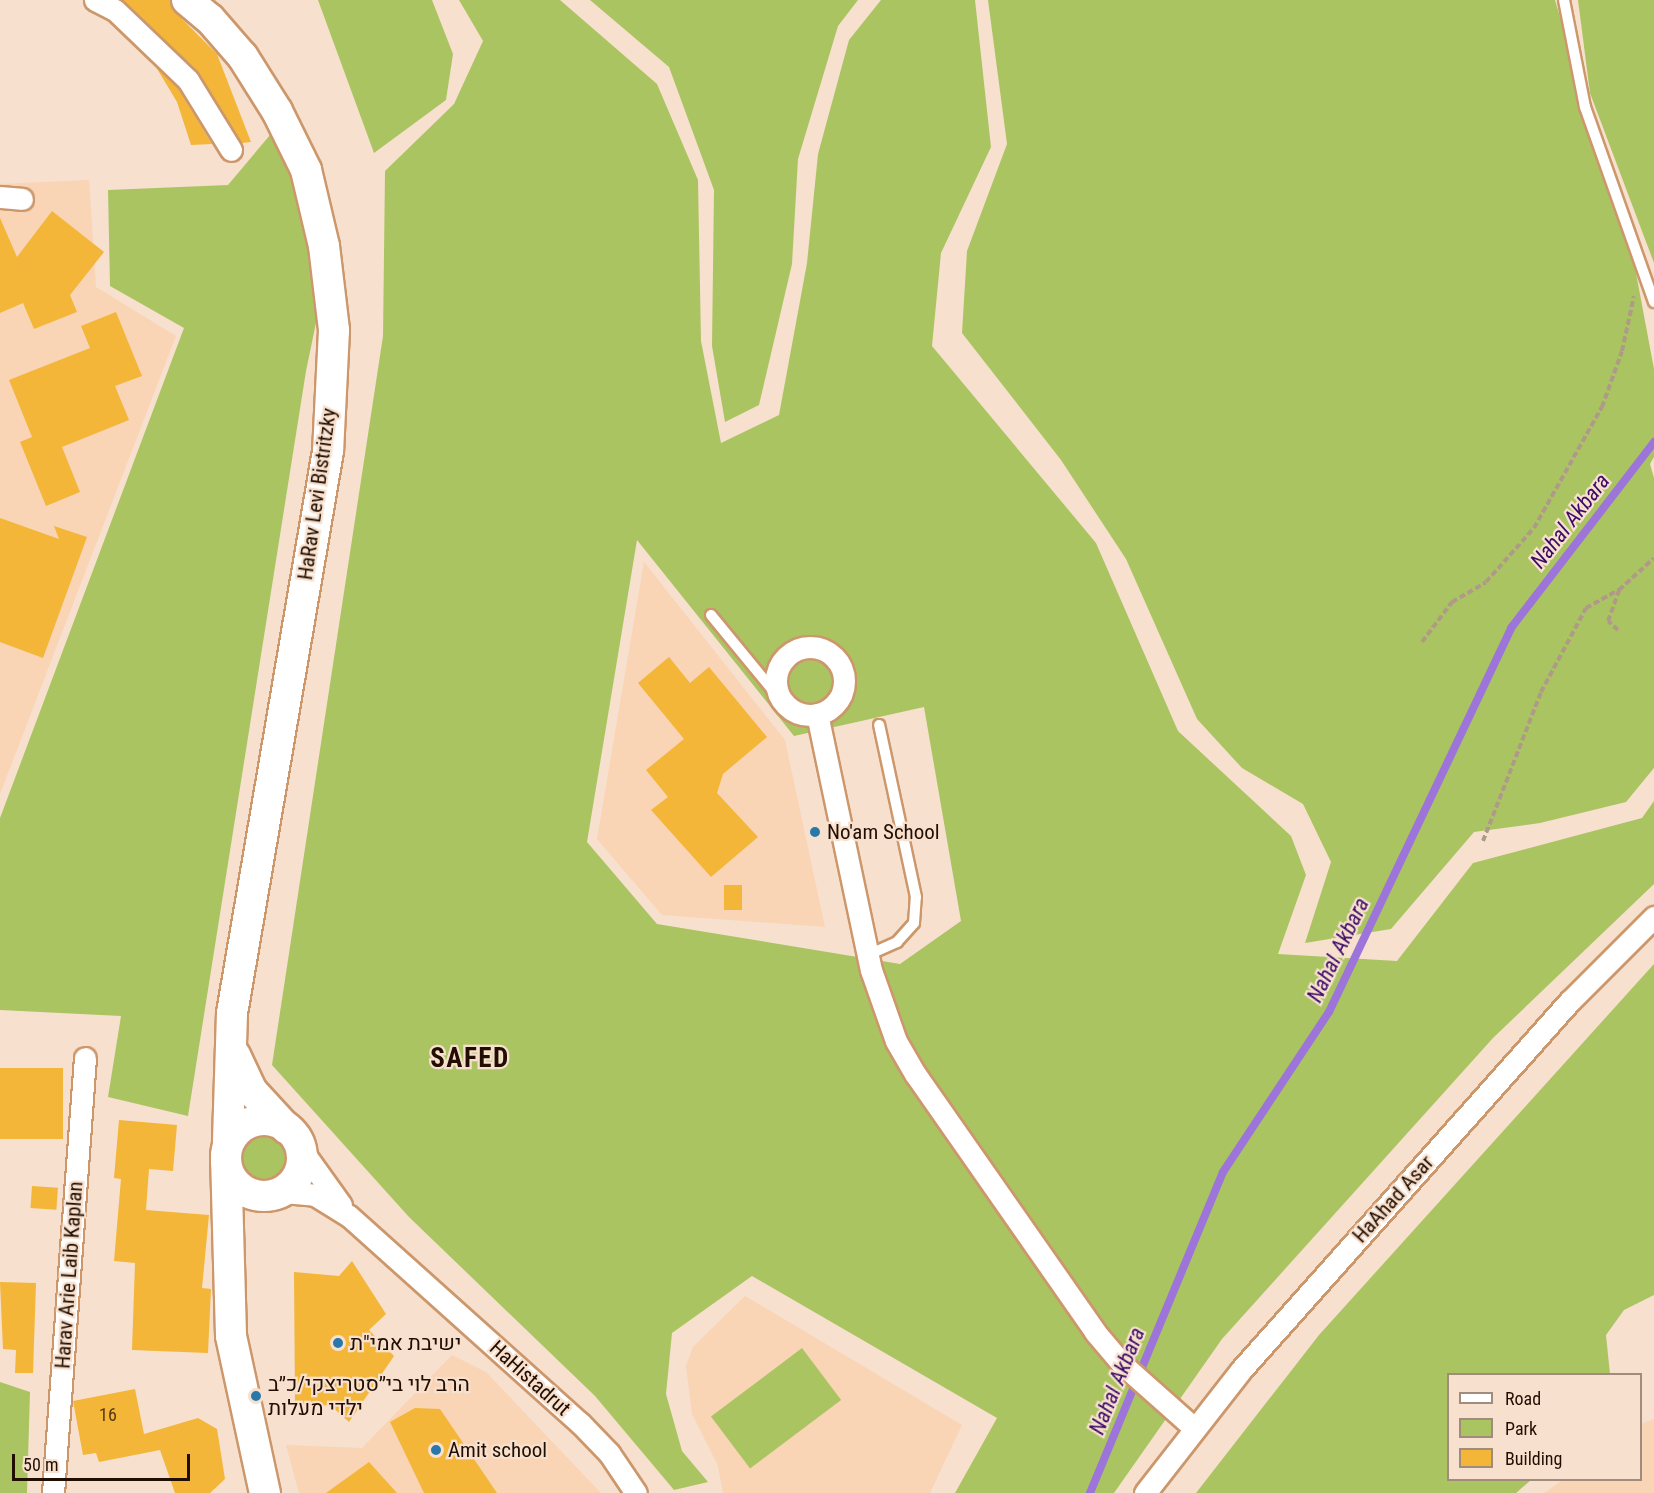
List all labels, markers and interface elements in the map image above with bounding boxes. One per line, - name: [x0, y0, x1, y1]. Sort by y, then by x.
- street label: HaRav Levi Bistritzky: [292, 406, 342, 582]
- water label: Nahal Akbara: [1525, 468, 1615, 574]
- place label: No'am School: [827, 819, 940, 845]
- marker: No'am School: [808, 825, 822, 839]
- water label: Nahal Akbara: [1301, 893, 1375, 1007]
- district label: SAFED: [430, 1043, 510, 1075]
- street label: HaAhad Asar: [1347, 1150, 1439, 1248]
- street label: Harav Arie Laib Kaplan: [50, 1180, 88, 1370]
- water label: Nahal Akbara: [1084, 1324, 1150, 1438]
- place label: ישיבת אמי"ת: [350, 1330, 461, 1356]
- street label: HaHistadrut: [484, 1335, 576, 1421]
- marker: ישיבת אמי"ת: [331, 1336, 345, 1350]
- place label: הרב לוי בי״סטריצקי/כ״ב ילדי מעלות: [268, 1371, 470, 1421]
- legend: [1447, 1373, 1642, 1481]
- text: Road: [1505, 1388, 1541, 1409]
- marker: הרב לוי בי״סטריצקי/כ״ב ילדי מעלות: [249, 1389, 263, 1403]
- house number: 16: [99, 1404, 117, 1426]
- text: Park: [1505, 1418, 1537, 1439]
- place label: Amit school: [448, 1437, 547, 1463]
- scale bar: [15, 1442, 194, 1480]
- marker: Amit school: [429, 1443, 443, 1457]
- text: Building: [1505, 1448, 1562, 1469]
- text: 50 m: [23, 1454, 58, 1475]

